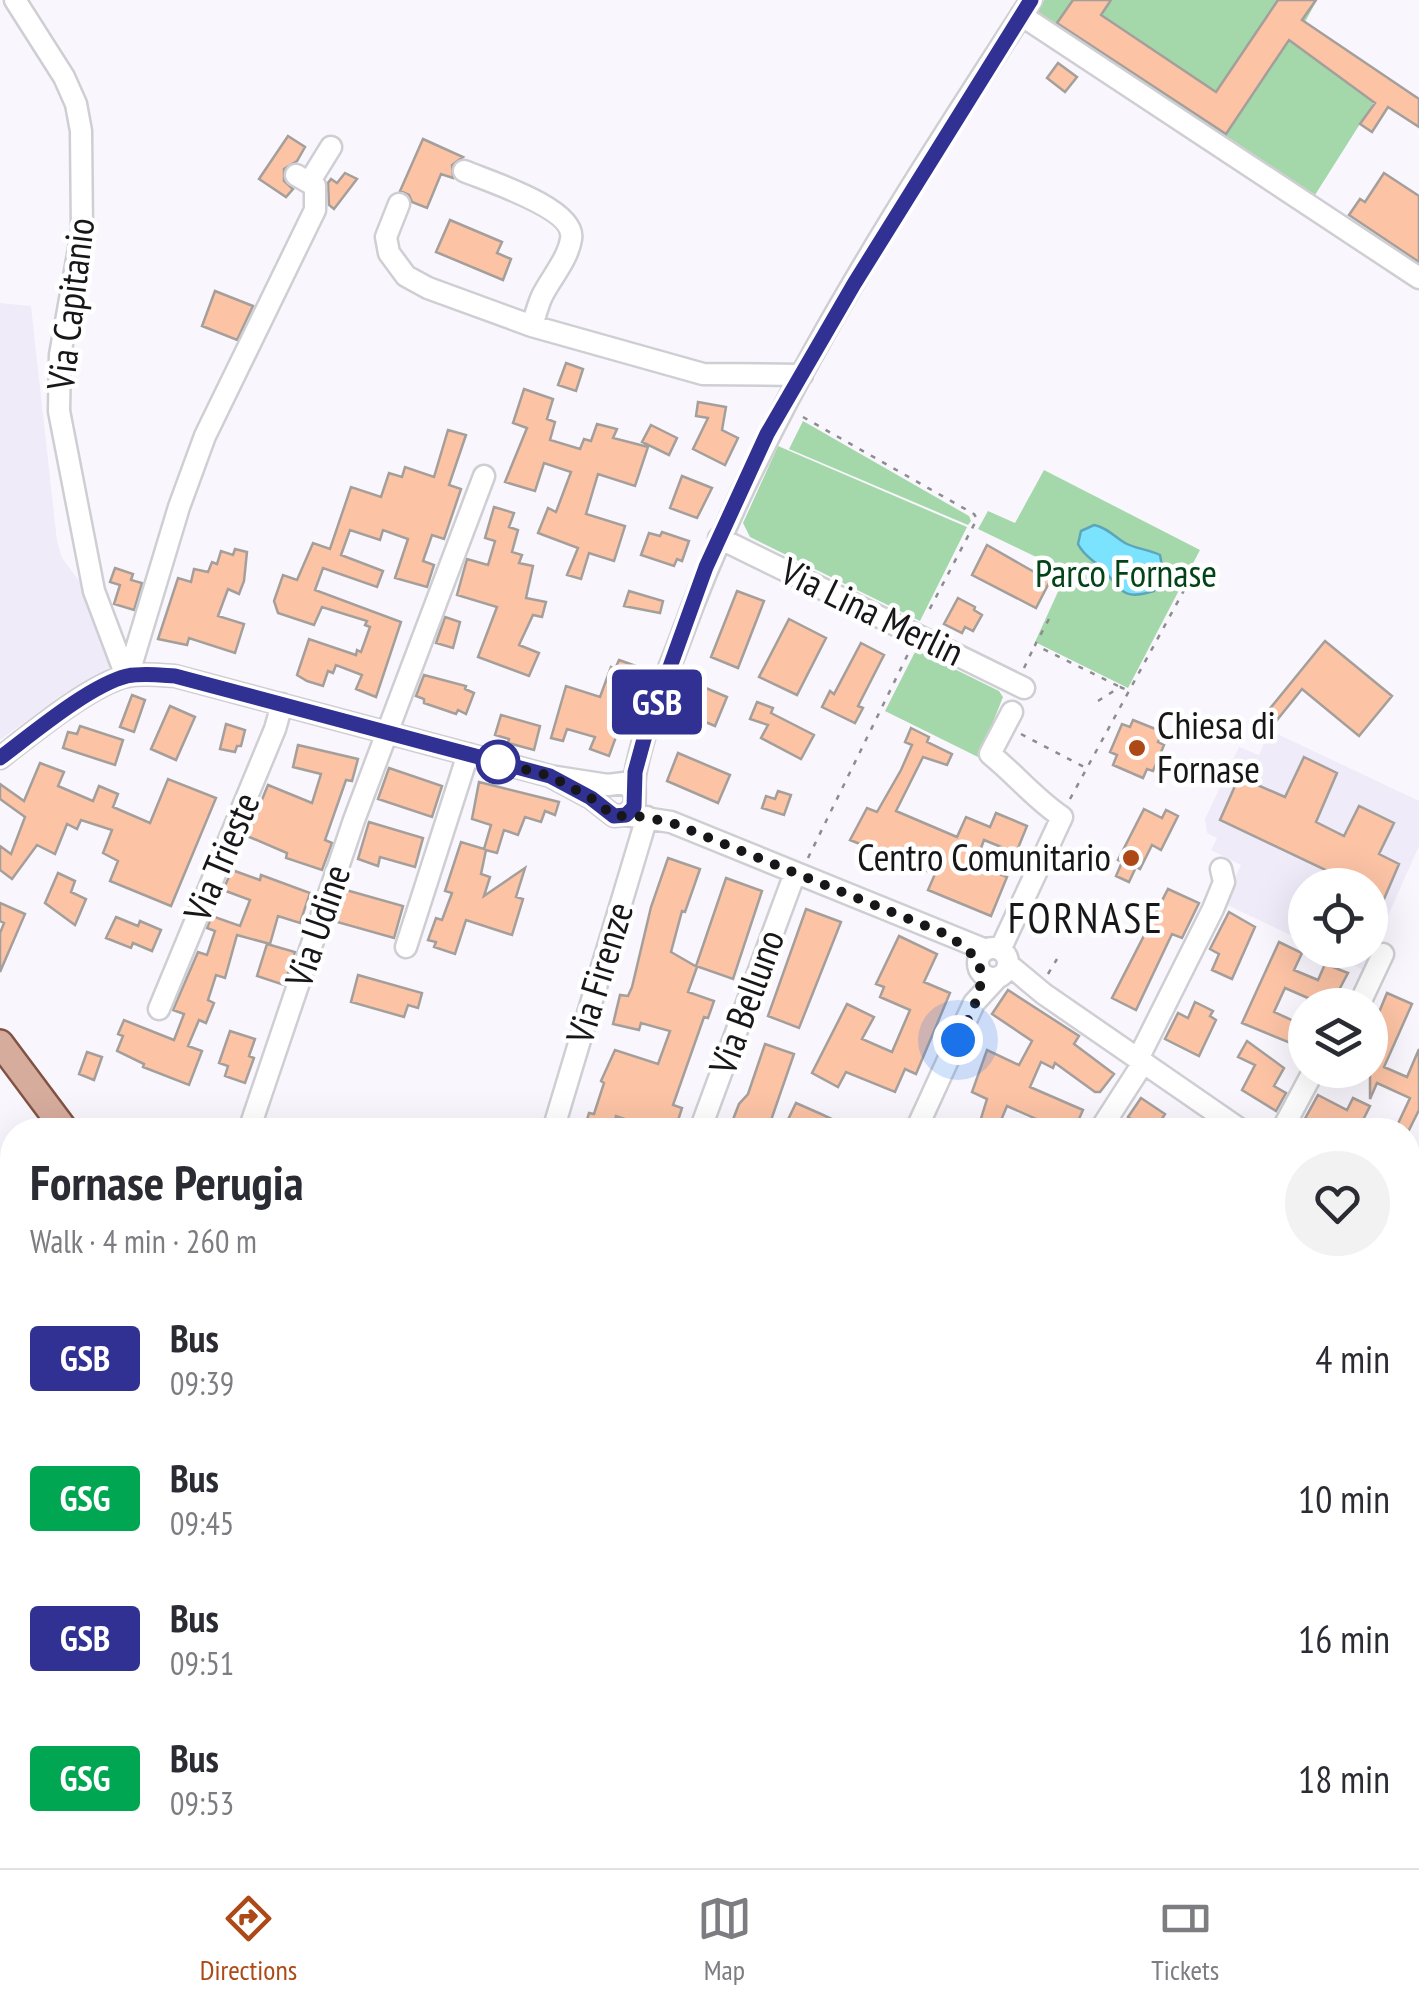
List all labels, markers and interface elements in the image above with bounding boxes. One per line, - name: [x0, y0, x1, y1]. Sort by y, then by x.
- street label: Via Capitanio: [35, 215, 104, 394]
- street label: Via Lina Merlin: [772, 545, 972, 676]
- park label: Parco Fornase: [1035, 548, 1217, 597]
- line badge: GSB: [600, 670, 714, 734]
- text: GSB: [632, 679, 682, 725]
- place label: Chiesa di Fornase: [1157, 700, 1276, 793]
- marker: Chiesa di Fornase: [1126, 737, 1148, 759]
- unlabelled marker: [477, 741, 519, 783]
- street label: Via Trieste: [171, 785, 270, 929]
- place label: Centro Comunitario: [857, 832, 1111, 881]
- marker: Centro Comunitario: [1120, 847, 1142, 869]
- street label: Via Udine: [273, 858, 360, 994]
- map controls: [1288, 868, 1388, 1088]
- button: locate: [1288, 868, 1388, 968]
- district label: FORNASE: [1008, 890, 1164, 945]
- street label: Via Firenze: [554, 896, 643, 1050]
- street label: Via Belluno: [697, 923, 794, 1081]
- button: layers: [1288, 988, 1388, 1088]
- your location: [933, 1015, 983, 1065]
- text: Fornase Perugia: [30, 1151, 303, 1213]
- button: heart: [1285, 1151, 1390, 1256]
- text: Walk · 4 min · 260 m: [30, 1220, 257, 1262]
- text: Bus: [170, 1313, 219, 1362]
- text: 4 min: [1315, 1334, 1390, 1383]
- text: GSB: [60, 1335, 110, 1381]
- text: 09:39: [170, 1362, 234, 1404]
- text: Bus: [170, 1453, 219, 1502]
- text: 10 min: [1298, 1474, 1390, 1523]
- text: GSG: [60, 1475, 110, 1521]
- text: 09:45: [170, 1502, 234, 1544]
- text: Bus: [170, 1593, 219, 1642]
- text: 16 min: [1298, 1614, 1390, 1663]
- text: GSB: [60, 1615, 110, 1661]
- text: 09:51: [170, 1642, 234, 1684]
- text: Bus: [170, 1733, 219, 1782]
- text: 18 min: [1298, 1754, 1390, 1803]
- text: GSG: [60, 1755, 110, 1801]
- text: 09:53: [170, 1782, 234, 1824]
- tab: Directions: [200, 1891, 297, 1988]
- tab: Map: [697, 1891, 752, 1988]
- tab: Tickets: [1151, 1891, 1219, 1988]

